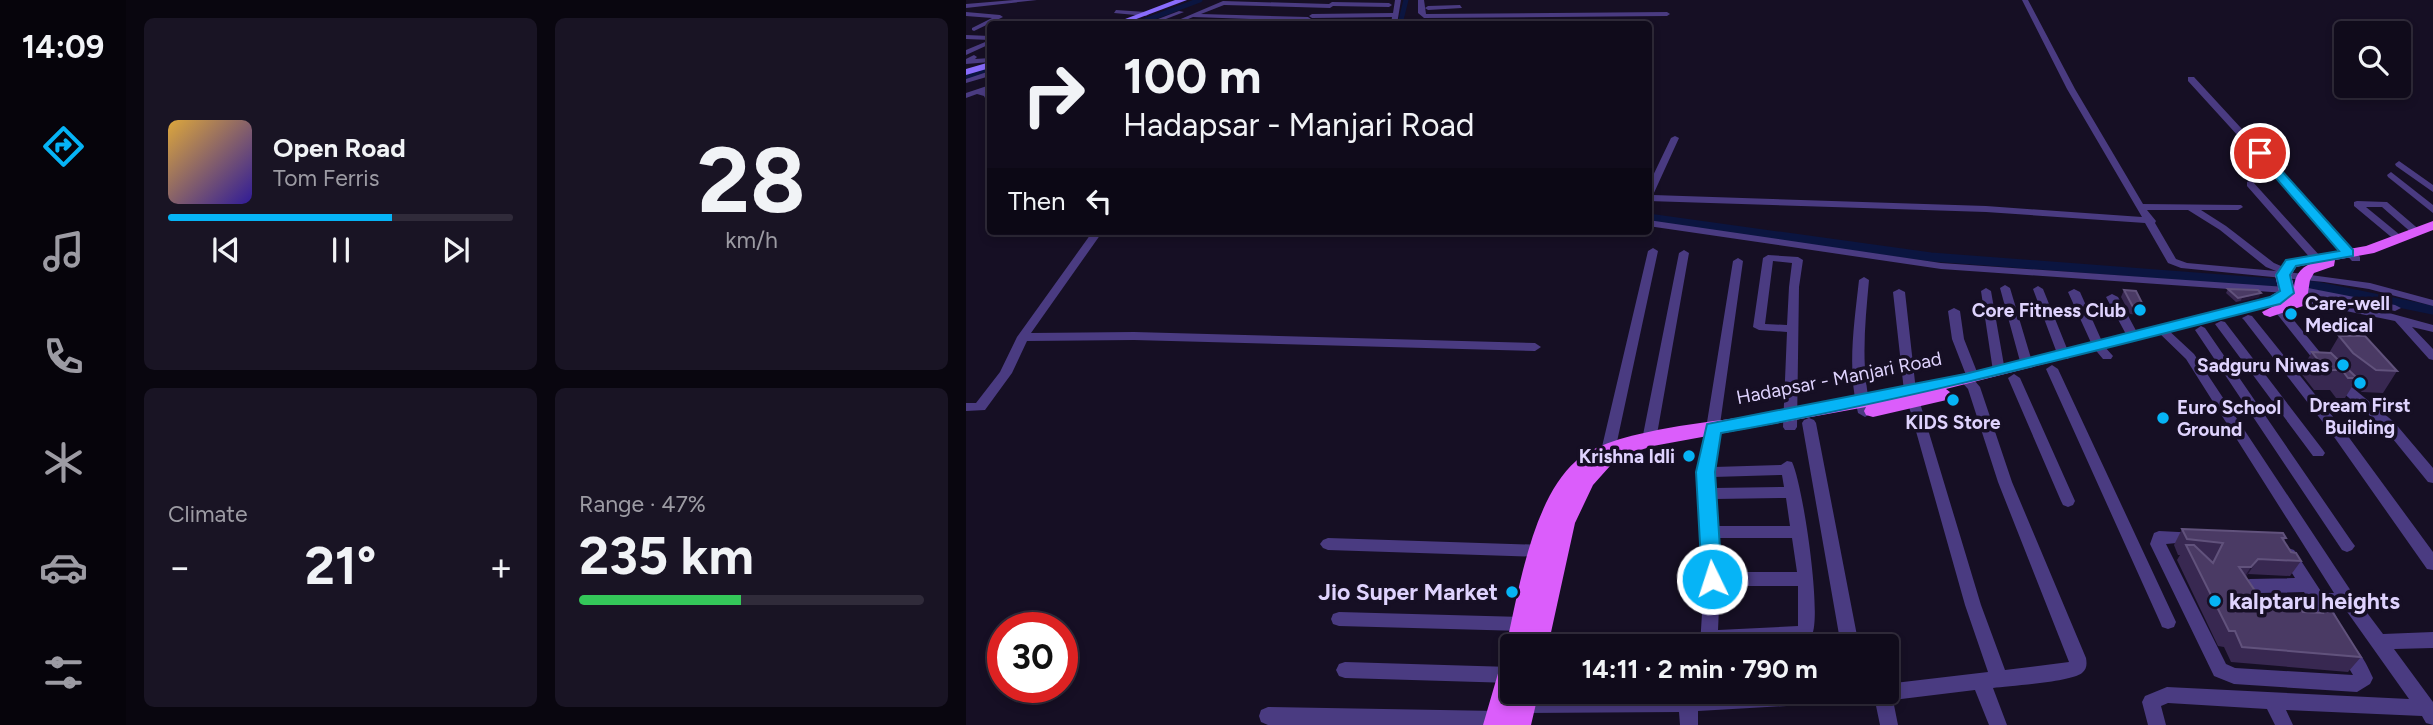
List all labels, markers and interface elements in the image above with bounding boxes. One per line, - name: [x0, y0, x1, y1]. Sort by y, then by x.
- map controls: [2334, 21, 2411, 98]
- button: search: [2334, 21, 2411, 98]
- text: 14:09: [22, 28, 104, 66]
- text: 100 m: [1123, 46, 1262, 105]
- icon: right: [1008, 49, 1099, 140]
- text: Hadapsar - Manjari Road: [1123, 106, 1475, 144]
- icon: directions: [39, 122, 88, 171]
- pin: [2230, 123, 2290, 183]
- text: 28: [697, 126, 806, 235]
- text: Open Road: [273, 132, 406, 164]
- icon: arrive: [2241, 134, 2279, 172]
- text: Tom Ferris: [273, 164, 379, 192]
- icon: left: [1080, 182, 1118, 220]
- text: Then: [1008, 185, 1066, 217]
- text: km/h: [725, 226, 778, 254]
- icon: music: [39, 227, 88, 276]
- icon: previous: [207, 231, 245, 269]
- icon: pause: [322, 231, 360, 269]
- icon: next: [437, 231, 475, 269]
- place label: Care-well Medical: [2305, 292, 2390, 337]
- place label: Core Fitness Club: [1972, 299, 2126, 322]
- marker: Core Fitness Club: [2132, 302, 2148, 318]
- marker: Care-well Medical: [2283, 306, 2299, 322]
- icon: phone: [39, 332, 88, 381]
- street label: Hadapsar - Manjari Road: [1734, 347, 1944, 409]
- place label: Sadguru Niwas: [2197, 354, 2329, 377]
- marker: Sadguru Niwas: [2335, 357, 2351, 373]
- marker: Dream First Building: [2352, 375, 2368, 391]
- marker: KIDS Store: [1945, 392, 1961, 408]
- place label: Dream First Building: [2309, 394, 2411, 439]
- place label: Euro School Ground: [2177, 396, 2281, 441]
- marker: Euro School Ground: [2155, 410, 2171, 426]
- place label: KIDS Store: [1905, 411, 2001, 434]
- icon: climate: [39, 438, 88, 487]
- place label: Krishna Idli: [1579, 445, 1675, 468]
- marker: Krishna Idli: [1681, 448, 1697, 464]
- text: Range · 47%: [579, 490, 706, 518]
- text: Climate: [168, 500, 247, 528]
- text: 235 km: [579, 525, 754, 587]
- text: 21°: [305, 535, 376, 597]
- position arrow: [1675, 542, 1749, 616]
- icon: car: [39, 543, 88, 592]
- text: −: [168, 544, 192, 590]
- text: +: [489, 544, 513, 590]
- place label: Jio Super Market: [1318, 578, 1498, 606]
- marker: Jio Super Market: [1504, 584, 1520, 600]
- place label: kalptaru heights: [2229, 587, 2400, 615]
- marker: kalptaru heights: [2207, 593, 2223, 609]
- speed limit sign: 30: [987, 612, 1078, 703]
- icon: filters: [39, 648, 88, 697]
- text: 14:11 · 2 min · 790 m: [1581, 653, 1818, 685]

